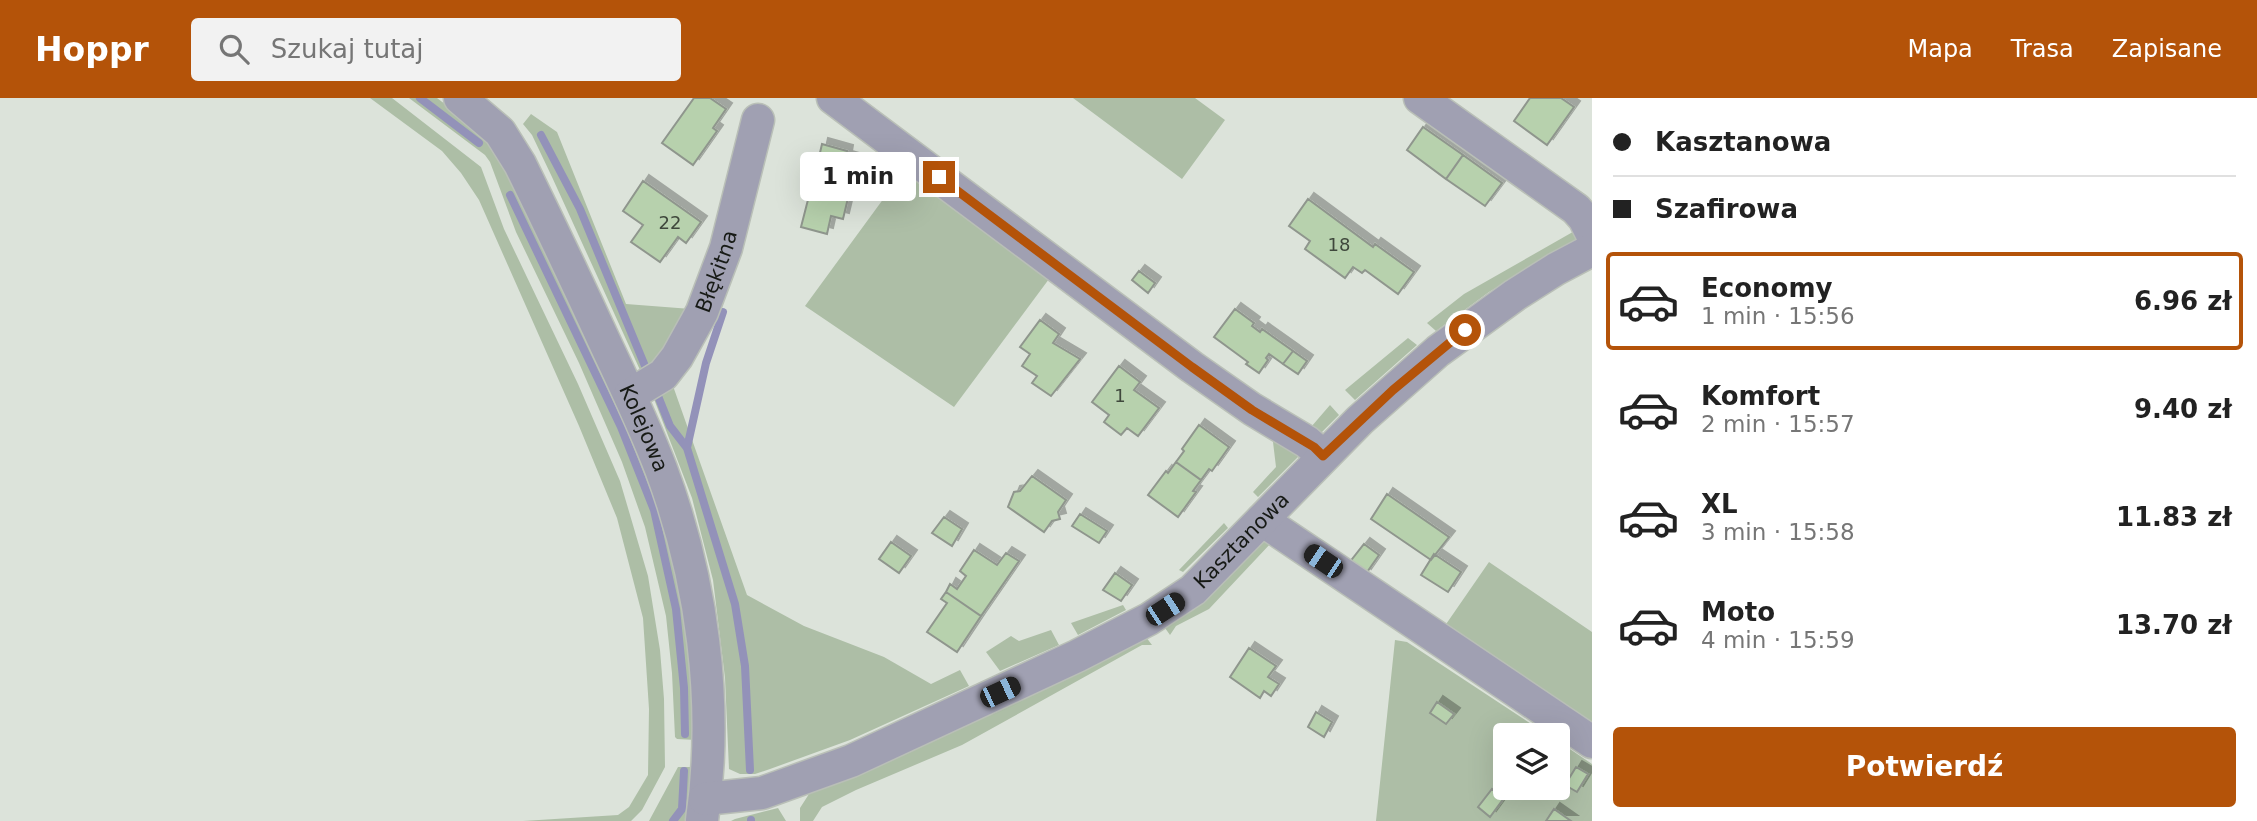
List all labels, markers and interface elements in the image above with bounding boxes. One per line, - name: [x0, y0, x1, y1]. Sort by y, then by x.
- search box: [191, 18, 681, 81]
- text: Hoppr: [35, 30, 149, 69]
- icon: search: [215, 30, 253, 68]
- text: Szukaj tutaj: [271, 34, 424, 64]
- text: Mapa: [1907, 35, 1973, 63]
- text: Trasa: [2011, 35, 2074, 63]
- text: Zapisane: [2112, 35, 2222, 63]
- text: Kasztanowa: [1655, 127, 1831, 157]
- callout: 1 min: [799, 153, 914, 202]
- route end: [923, 161, 955, 193]
- text: 1 min: [822, 163, 894, 189]
- text: Szafirowa: [1655, 194, 1798, 224]
- house number: 22: [659, 212, 681, 233]
- street label: Błękitna: [691, 228, 742, 316]
- house number: 18: [1328, 234, 1350, 255]
- icon: car: [1617, 270, 1680, 333]
- text: Economy: [1701, 273, 1832, 303]
- text: 6.96 zł: [2134, 286, 2232, 316]
- text: 1 min · 15:56: [1701, 303, 1855, 329]
- route start: [1449, 314, 1481, 346]
- icon: car: [1617, 378, 1680, 441]
- street label: Kolejowa: [614, 380, 673, 475]
- text: Komfort: [1701, 381, 1820, 411]
- house number: 1: [1114, 385, 1126, 406]
- text: 9.40 zł: [2134, 394, 2232, 424]
- text: 2 min · 15:57: [1701, 411, 1855, 437]
- icon: car: [1617, 486, 1680, 549]
- street label: Kasztanowa: [1189, 487, 1294, 594]
- text: XL: [1701, 489, 1738, 519]
- text: 11.83 zł: [2116, 502, 2232, 532]
- text: 3 min · 15:58: [1701, 519, 1855, 545]
- car: [1300, 541, 1347, 581]
- car: [1142, 589, 1189, 629]
- icon: car: [1617, 594, 1680, 657]
- text: Moto: [1701, 597, 1775, 627]
- text: 13.70 zł: [2116, 610, 2232, 640]
- text: 4 min · 15:59: [1701, 627, 1855, 653]
- car: [977, 674, 1024, 710]
- map controls: [1493, 723, 1570, 800]
- button: layers: [1493, 723, 1570, 800]
- button: Potwierdź: [1613, 727, 2236, 807]

